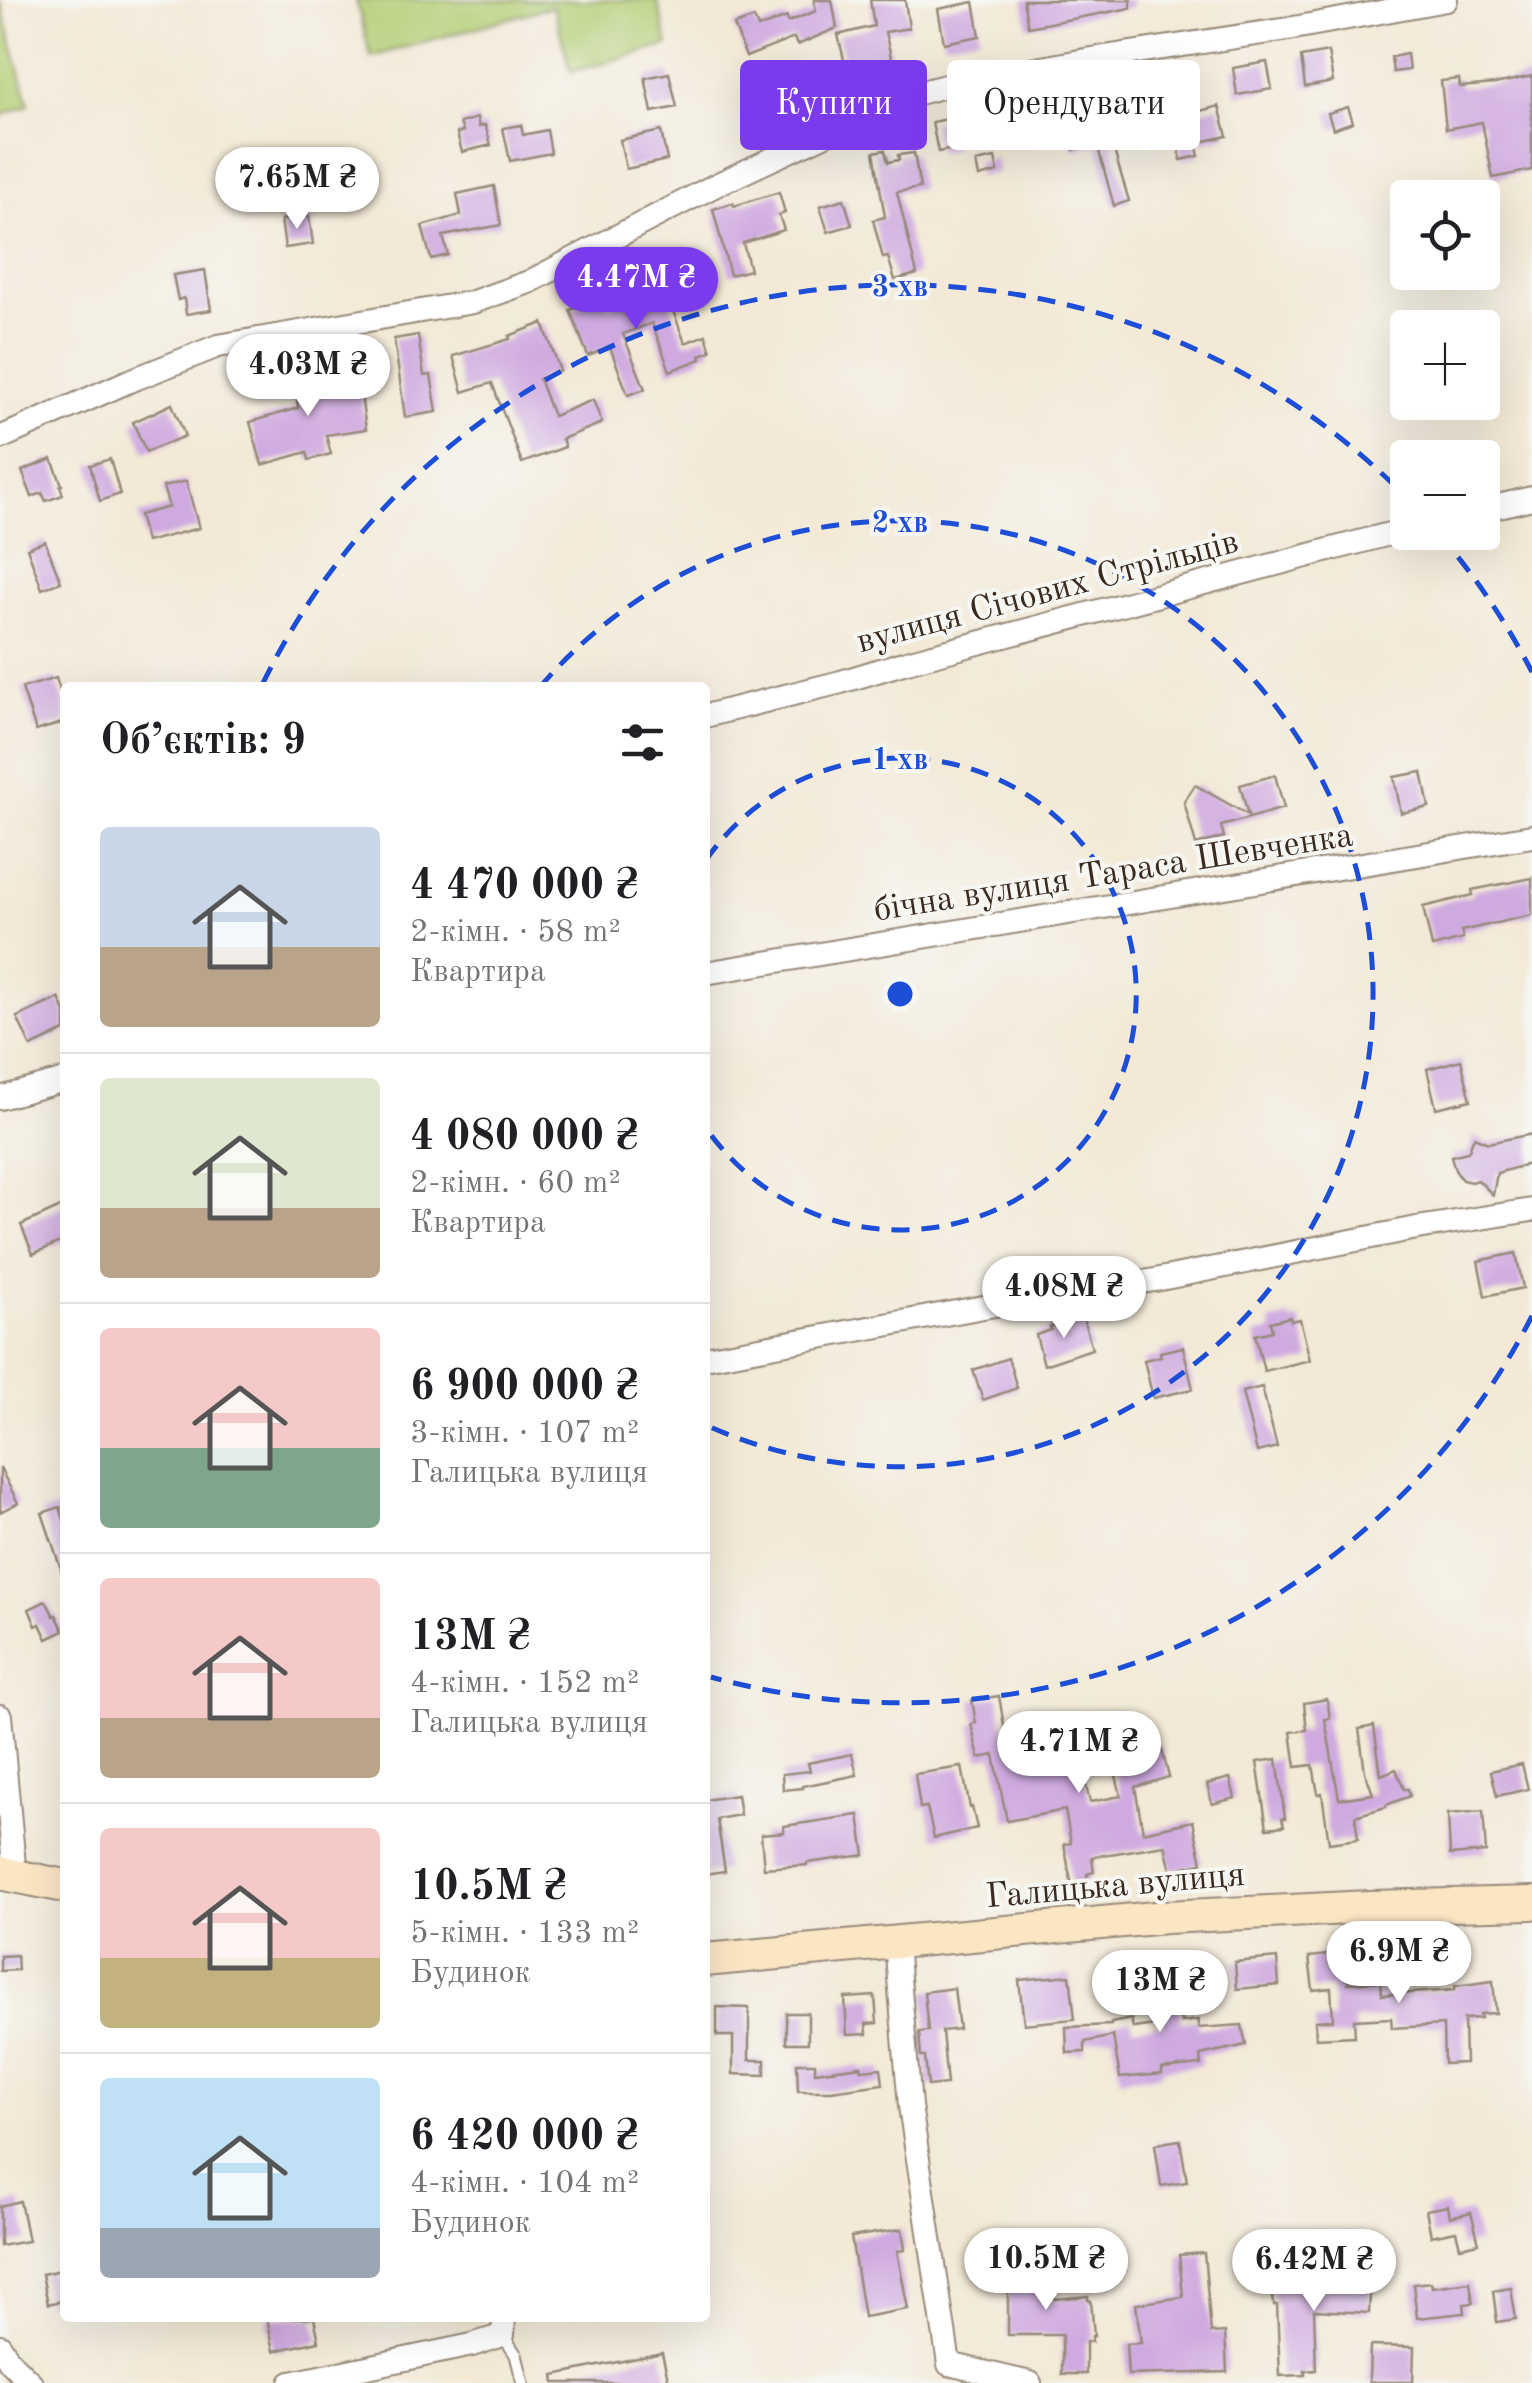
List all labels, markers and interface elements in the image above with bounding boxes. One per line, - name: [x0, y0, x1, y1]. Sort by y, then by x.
- chip: Купити: [740, 60, 927, 150]
- chip: Орендувати: [947, 60, 1200, 150]
- pin: 7.65M ₴: [205, 147, 389, 232]
- text: 7.65M ₴: [237, 163, 357, 195]
- map controls: [1390, 180, 1500, 550]
- button: locate: [1390, 180, 1500, 290]
- pin: 4.47M ₴: [544, 247, 728, 332]
- text: 4.47M ₴: [576, 263, 696, 295]
- text: 3 хв: [872, 273, 928, 303]
- button: +: [1390, 310, 1500, 420]
- pin: 4.03M ₴: [216, 334, 400, 419]
- text: 4.03M ₴: [248, 350, 368, 382]
- button: −: [1390, 440, 1500, 550]
- text: 2 хв: [872, 509, 928, 539]
- street label: вулиця Січових Стрільців: [853, 525, 1242, 660]
- icon: filters: [615, 715, 670, 770]
- text: Об’єктів: 9: [100, 721, 306, 763]
- text: 1 хв: [872, 746, 928, 776]
- street label: бічна вулиця Тараса Шевченка: [871, 818, 1356, 929]
- text: 4 470 000 ₴: [410, 866, 639, 908]
- icon: home: [180, 867, 300, 987]
- text: 2-кімн. · 58 m²: [410, 917, 621, 949]
- text: Квартира: [410, 957, 546, 989]
- centre of rings: [882, 976, 918, 1012]
- text: 4 080 000 ₴: [410, 1117, 639, 1159]
- icon: home: [180, 1118, 300, 1238]
- text: 2-кімн. · 60 m²: [410, 1168, 621, 1200]
- text: Квартира: [410, 1208, 546, 1240]
- pin: 4.08M ₴: [972, 1256, 1156, 1341]
- text: 4.08M ₴: [1004, 1272, 1124, 1304]
- text: 6 900 000 ₴: [410, 1367, 639, 1409]
- icon: home: [180, 1368, 300, 1488]
- text: 3-кімн. · 107 m²: [410, 1418, 639, 1450]
- text: Галицька вулиця: [410, 1458, 648, 1490]
- text: 13M ₴: [410, 1617, 531, 1659]
- icon: home: [180, 1618, 300, 1738]
- text: 4-кімн. · 152 m²: [410, 1668, 639, 1700]
- text: Галицька вулиця: [410, 1708, 648, 1740]
- pin: 4.71M ₴: [987, 1711, 1171, 1796]
- text: 4.71M ₴: [1019, 1727, 1139, 1759]
- street label: Галицька вулиця: [984, 1858, 1246, 1915]
- text: 10.5M ₴: [410, 1867, 567, 1909]
- icon: home: [180, 1868, 300, 1988]
- text: 5-кімн. · 133 m²: [410, 1918, 639, 1950]
- pin: 6.9M ₴: [1318, 1921, 1480, 2006]
- text: 6.9M ₴: [1348, 1937, 1450, 1969]
- pin: 13M ₴: [1090, 1950, 1230, 2035]
- text: Будинок: [410, 1958, 531, 1990]
- text: 13M ₴: [1114, 1966, 1206, 1998]
- text: 6 420 000 ₴: [410, 2117, 639, 2159]
- icon: home: [180, 2118, 300, 2238]
- text: 4-кімн. · 104 m²: [410, 2168, 639, 2200]
- text: Будинок: [410, 2208, 531, 2240]
- pin: 10.5M ₴: [954, 2228, 1138, 2313]
- pin: 6.42M ₴: [1222, 2229, 1406, 2314]
- text: 10.5M ₴: [986, 2244, 1106, 2276]
- text: 6.42M ₴: [1254, 2245, 1374, 2277]

